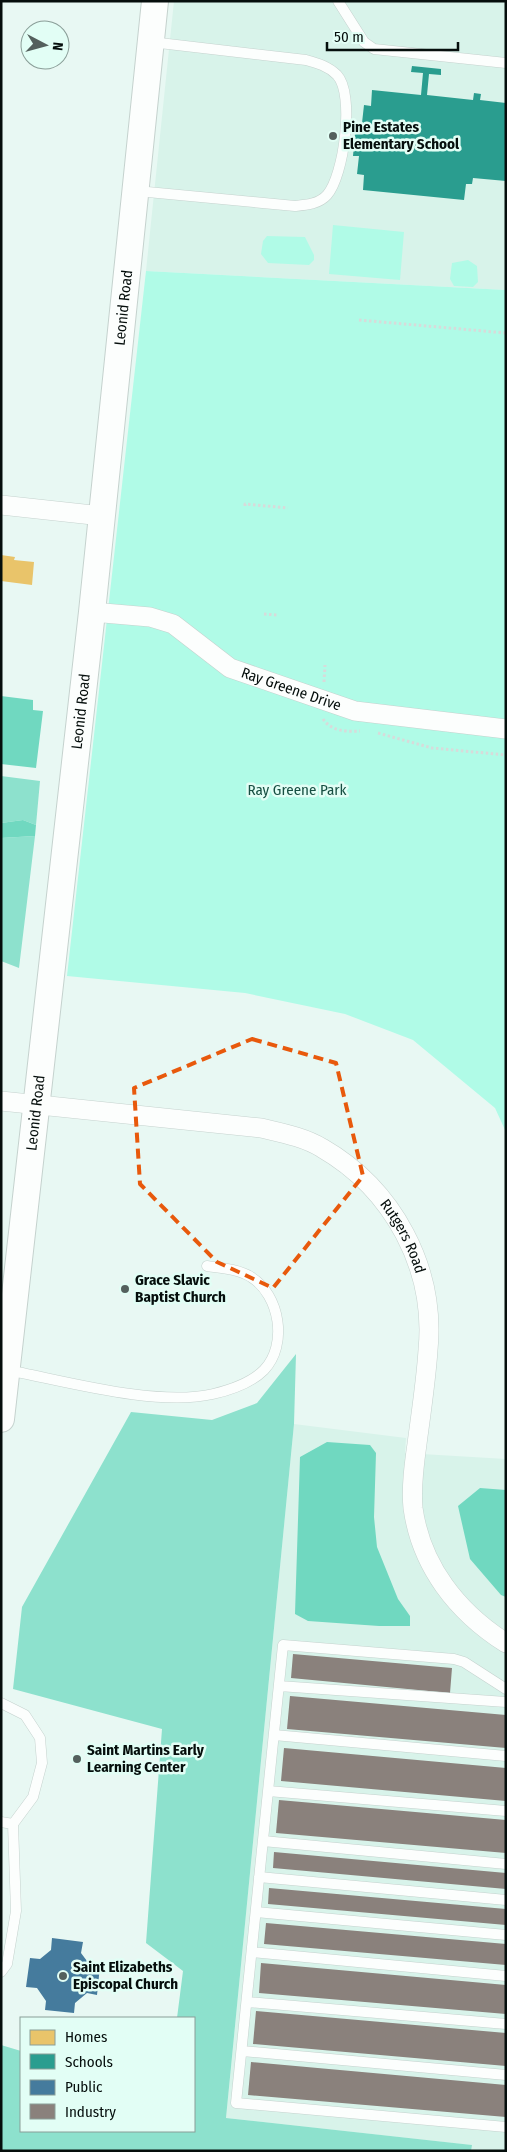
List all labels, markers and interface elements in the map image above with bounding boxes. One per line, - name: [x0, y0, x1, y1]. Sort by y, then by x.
- north arrow: [20, 20, 70, 70]
- scale bar: [327, 20, 458, 52]
- text: 50 m: [334, 28, 364, 46]
- text: N: [49, 41, 66, 51]
- place label: Pine Estates Elementary School: [343, 118, 460, 153]
- marker: Pine Estates Elementary School: [327, 130, 339, 142]
- street label: Leonid Road: [111, 269, 136, 346]
- street label: Ray Greene Drive: [239, 664, 343, 715]
- street label: Leonid Road: [68, 673, 94, 750]
- park label: Ray Greene Park: [247, 781, 347, 799]
- street label: Leonid Road: [22, 1074, 49, 1152]
- street label: Rutgers Road: [376, 1196, 429, 1275]
- place label: Grace Slavic Baptist Church: [135, 1271, 226, 1306]
- marker: Grace Slavic Baptist Church: [119, 1283, 131, 1295]
- place label: Saint Martins Early Learning Center: [87, 1741, 205, 1776]
- marker: Saint Martins Early Learning Center: [71, 1753, 83, 1765]
- place label: Saint Elizabeths Episcopal Church: [73, 1958, 178, 1993]
- marker: Saint Elizabeths Episcopal Church: [57, 1970, 69, 1982]
- legend: [20, 2017, 195, 2132]
- text: Homes: [65, 2028, 107, 2046]
- text: Schools: [65, 2053, 113, 2071]
- text: Public: [65, 2078, 103, 2096]
- text: Industry: [65, 2103, 116, 2121]

